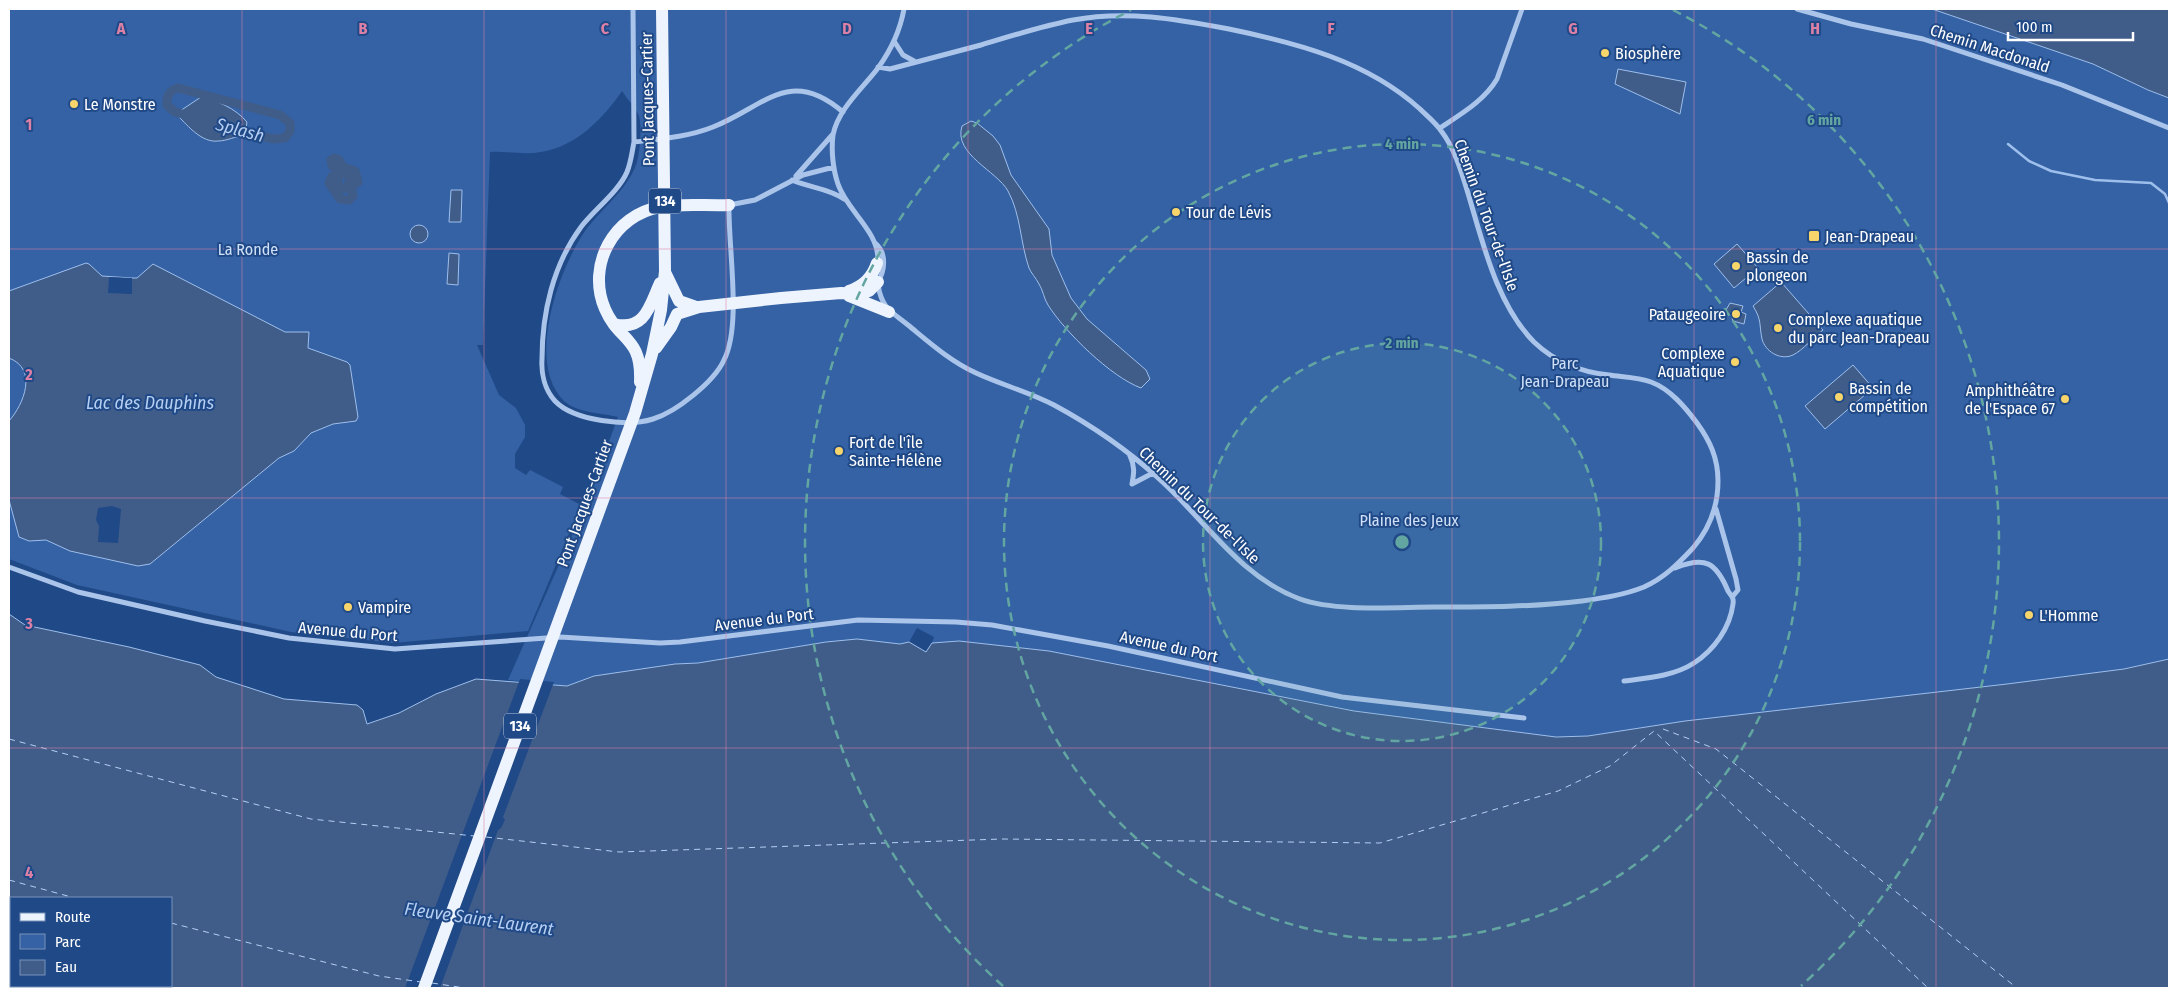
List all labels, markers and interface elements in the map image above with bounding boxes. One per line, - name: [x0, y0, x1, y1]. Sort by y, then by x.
- scale bar: [2008, 10, 2133, 42]
- text: 100 m: [2016, 18, 2053, 36]
- text: A: [116, 19, 126, 38]
- text: B: [359, 19, 368, 38]
- text: C: [601, 19, 610, 38]
- text: D: [842, 19, 852, 38]
- text: E: [1085, 19, 1093, 38]
- text: F: [1327, 19, 1335, 38]
- text: G: [1568, 19, 1578, 38]
- text: H: [1810, 19, 1820, 38]
- street label: Chemin Macdonald: [1928, 20, 2052, 77]
- street label: Pont Jacques-Cartier: [637, 31, 658, 166]
- place label: Biosphère: [1615, 44, 1681, 63]
- marker: Biosphère: [1599, 47, 1611, 59]
- place label: Le Monstre: [84, 95, 156, 114]
- marker: Le Monstre: [68, 98, 80, 110]
- text: 6 min: [1807, 111, 1841, 129]
- water label: Splash: [212, 113, 267, 147]
- text: 1: [26, 115, 32, 134]
- text: 4 min: [1385, 135, 1419, 153]
- street label: Chemin du Tour-de-l'Isle: [1450, 137, 1523, 294]
- road number: 134: [649, 188, 681, 214]
- place label: Tour de Lévis: [1186, 203, 1272, 222]
- marker: Tour de Lévis: [1170, 206, 1182, 218]
- place label: Jean-Drapeau: [1825, 227, 1914, 246]
- marker: Jean-Drapeau: [1807, 229, 1821, 243]
- park label: La Ronde: [218, 240, 278, 259]
- place label: Bassin de plongeon: [1746, 248, 1809, 285]
- marker: Bassin de plongeon: [1730, 260, 1742, 272]
- place label: Pataugeoire: [1649, 305, 1726, 324]
- marker: Pataugeoire: [1730, 308, 1742, 320]
- place label: Complexe aquatique du parc Jean-Drapeau: [1788, 310, 1930, 347]
- marker: Complexe aquatique du parc Jean-Drapeau: [1772, 322, 1784, 334]
- text: 2 min: [1384, 334, 1419, 352]
- place label: Complexe Aquatique: [1658, 344, 1725, 381]
- park label: Parc Jean-Drapeau: [1520, 354, 1610, 391]
- marker: Complexe Aquatique: [1729, 356, 1741, 368]
- text: 2: [24, 365, 33, 384]
- place label: Bassin de compétition: [1849, 379, 1928, 416]
- place label: Amphithéâtre de l'Espace 67: [1965, 381, 2056, 418]
- marker: Bassin de compétition: [1833, 391, 1845, 403]
- water label: Lac des Dauphins: [86, 392, 214, 414]
- marker: Amphithéâtre de l'Espace 67: [2059, 393, 2071, 405]
- place label: Fort de l'île Sainte-Hélène: [849, 433, 942, 470]
- street label: Pont Jacques-Cartier: [553, 437, 616, 569]
- street label: Chemin du Tour-de-l'Isle: [1135, 443, 1264, 568]
- marker: Fort de l'île Sainte-Hélène: [833, 445, 845, 457]
- park label: Plaine des Jeux: [1359, 511, 1459, 530]
- centre of rings: [1393, 533, 1411, 551]
- place label: Vampire: [358, 598, 411, 617]
- marker: Vampire: [342, 601, 354, 613]
- street label: Avenue du Port: [713, 604, 815, 635]
- place label: L'Homme: [2039, 606, 2098, 625]
- marker: L'Homme: [2023, 609, 2035, 621]
- text: 3: [24, 614, 33, 633]
- street label: Avenue du Port: [297, 618, 399, 645]
- street label: Avenue du Port: [1118, 627, 1220, 666]
- road number: 134: [504, 714, 536, 738]
- text: 4: [25, 863, 33, 882]
- legend: [10, 897, 172, 987]
- water label: Fleuve Saint-Laurent: [403, 898, 555, 940]
- text: Route: [55, 908, 91, 926]
- text: Parc: [55, 933, 81, 951]
- text: Eau: [55, 958, 77, 976]

